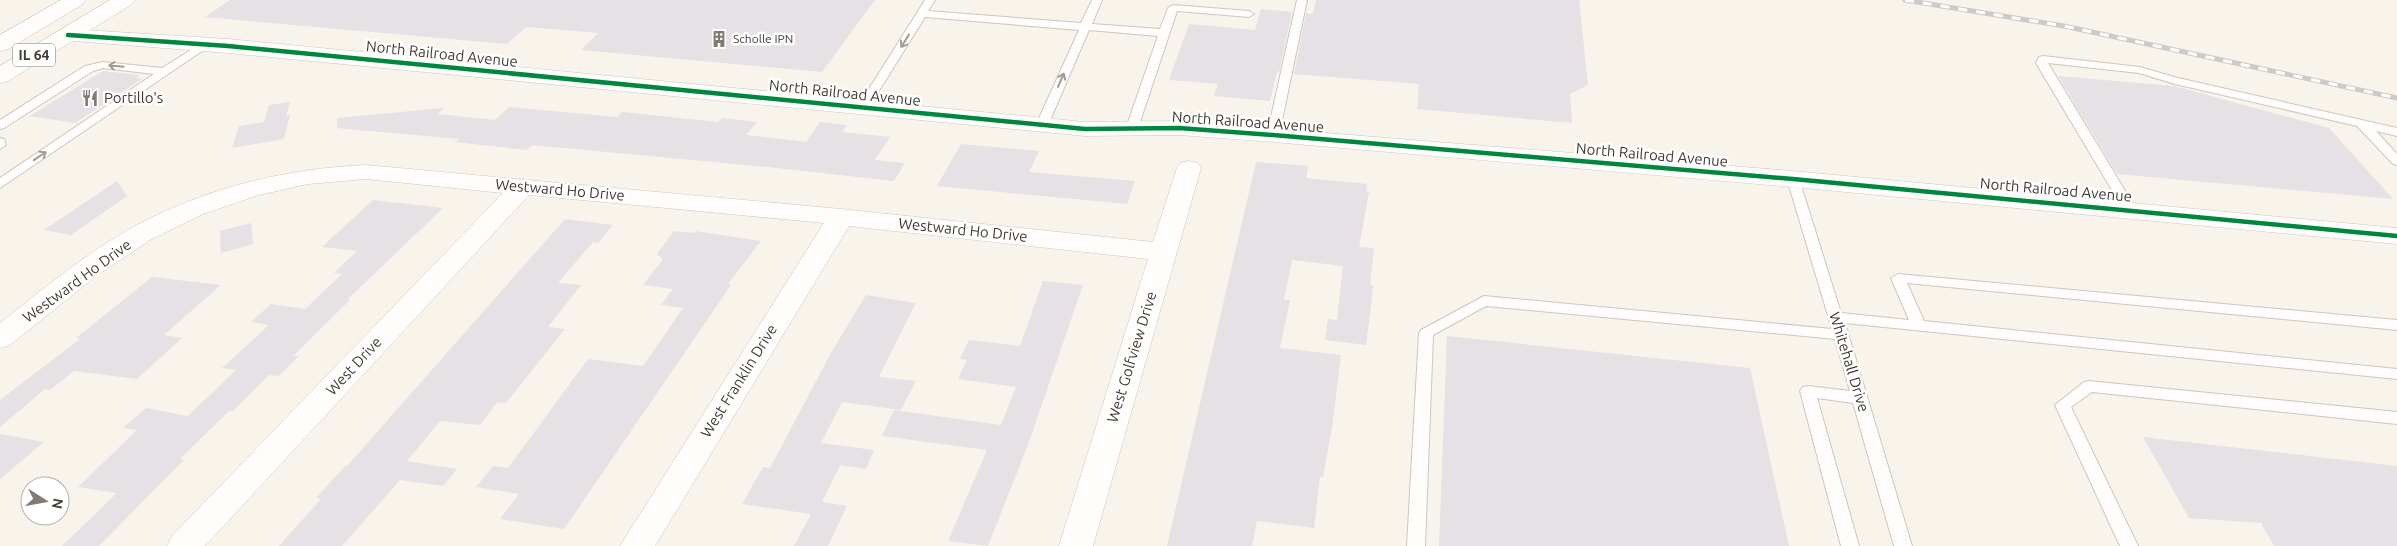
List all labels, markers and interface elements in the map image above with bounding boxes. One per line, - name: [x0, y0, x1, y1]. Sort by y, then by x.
- building icon: Scholle IPN: [709, 29, 729, 49]
- place label: Scholle IPN: [733, 32, 793, 45]
- one-way arrow: [899, 34, 909, 48]
- street label: North Railroad Avenue: [365, 37, 519, 70]
- road number: IL 64: [13, 44, 55, 66]
- one-way arrow: [108, 61, 124, 71]
- one-way arrow: [1057, 73, 1067, 88]
- street label: North Railroad Avenue: [768, 76, 922, 109]
- restaurant icon: Portillo's: [80, 88, 100, 108]
- place label: Portillo's: [104, 89, 163, 106]
- street label: North Railroad Avenue: [1171, 108, 1325, 135]
- street label: North Railroad Avenue: [1575, 139, 1729, 170]
- one-way arrow: [33, 151, 47, 161]
- street label: North Railroad Avenue: [1979, 174, 2133, 205]
- street label: Westward Ho Drive: [495, 175, 625, 204]
- street label: Westward Ho Drive: [898, 214, 1028, 245]
- street label: Westward Ho Drive: [19, 236, 134, 326]
- street label: West Golfview Drive: [1103, 289, 1160, 424]
- street label: Whitehall Drive: [1826, 310, 1873, 414]
- street label: West Franklin Drive: [697, 321, 780, 440]
- street label: West Drive: [322, 333, 385, 398]
- north arrow: [20, 476, 70, 526]
- text: N: [49, 497, 67, 510]

